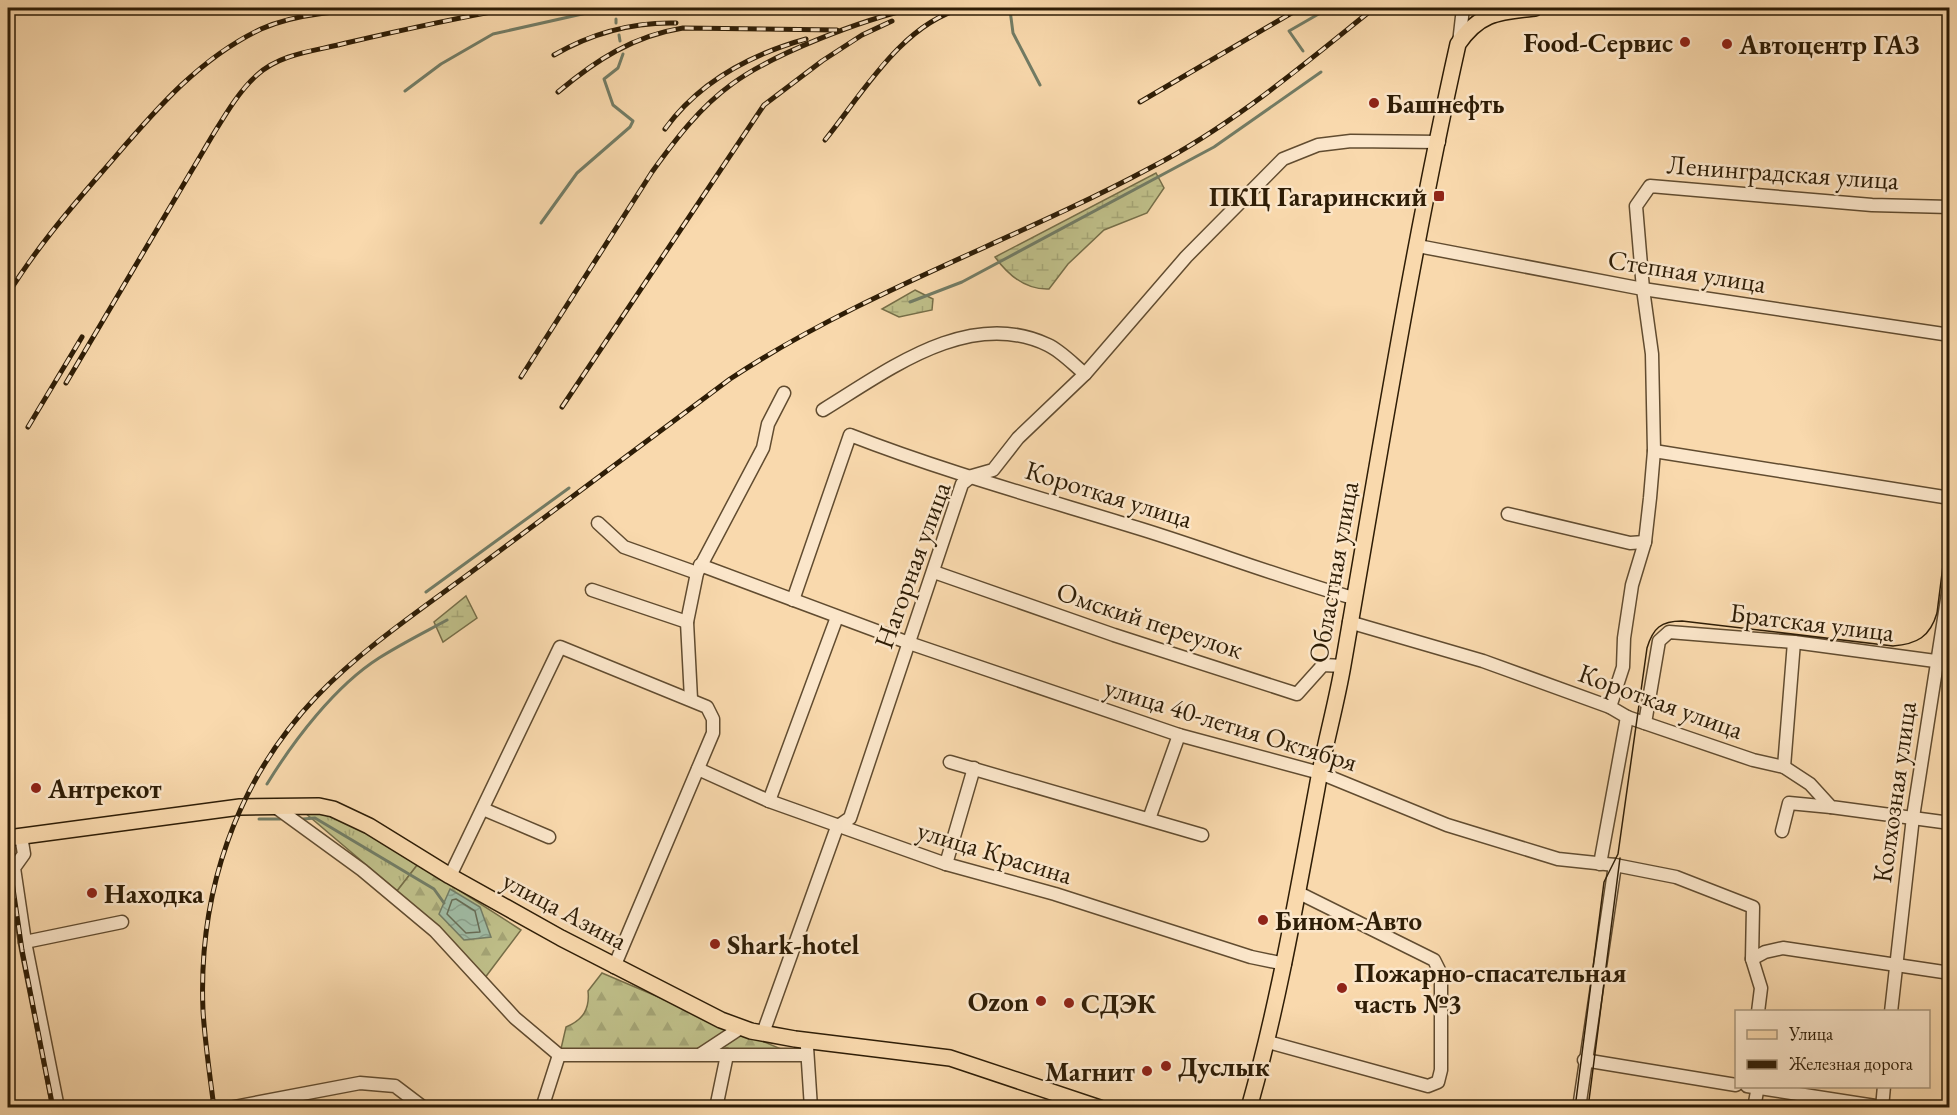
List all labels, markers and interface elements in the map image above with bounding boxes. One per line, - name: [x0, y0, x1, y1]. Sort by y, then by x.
- place label: Food-Сервис: [1523, 25, 1673, 60]
- place label: Автоцентр ГАЗ: [1738, 27, 1920, 62]
- marker: Food-Сервис: [1678, 35, 1692, 49]
- marker: Автоцентр ГАЗ: [1720, 37, 1734, 51]
- place label: Башнефть: [1386, 86, 1505, 121]
- marker: Башнефть: [1367, 96, 1381, 110]
- street label: Ленинградская улица: [1666, 146, 1900, 198]
- place label: ПКЦ Гагаринский: [1209, 179, 1427, 214]
- marker: ПКЦ Гагаринский: [1432, 189, 1446, 203]
- street label: Степная улица: [1605, 241, 1769, 301]
- street label: Короткая улица: [1021, 452, 1197, 536]
- street label: Нагорная улица: [866, 477, 958, 653]
- street label: Областная улица: [1300, 478, 1366, 666]
- street label: Омский переулок: [1052, 573, 1248, 667]
- street label: Братская улица: [1728, 595, 1897, 649]
- street label: Короткая улица: [1574, 655, 1748, 747]
- street label: улица 40-летия Октября: [1100, 669, 1362, 779]
- street label: Колхозная улица: [1864, 699, 1924, 885]
- place label: Антрекот: [47, 771, 162, 806]
- marker: Антрекот: [29, 781, 43, 795]
- street label: улица Красина: [913, 812, 1077, 892]
- street label: улица Азина: [497, 862, 634, 958]
- place label: Находка: [104, 876, 204, 911]
- marker: Находка: [85, 886, 99, 900]
- place label: Бином-Авто: [1275, 903, 1422, 938]
- marker: Бином-Авто: [1256, 913, 1270, 927]
- place label: Shark-hotel: [727, 927, 860, 962]
- marker: Shark-hotel: [708, 937, 722, 951]
- place label: Пожарно-спасательная часть №3: [1354, 955, 1626, 1021]
- marker: Пожарно-спасательная часть №3: [1335, 981, 1349, 995]
- place label: Ozon: [968, 984, 1029, 1019]
- place label: СДЭК: [1081, 986, 1157, 1021]
- marker: Ozon: [1034, 994, 1048, 1008]
- marker: СДЭК: [1062, 996, 1076, 1010]
- legend: [1735, 1010, 1930, 1088]
- text: Улица: [1788, 1022, 1834, 1045]
- place label: Дуслык: [1178, 1049, 1270, 1084]
- text: Железная дорога: [1788, 1052, 1914, 1075]
- place label: Магнит: [1045, 1054, 1135, 1089]
- marker: Дуслык: [1159, 1059, 1173, 1073]
- marker: Магнит: [1140, 1064, 1154, 1078]

